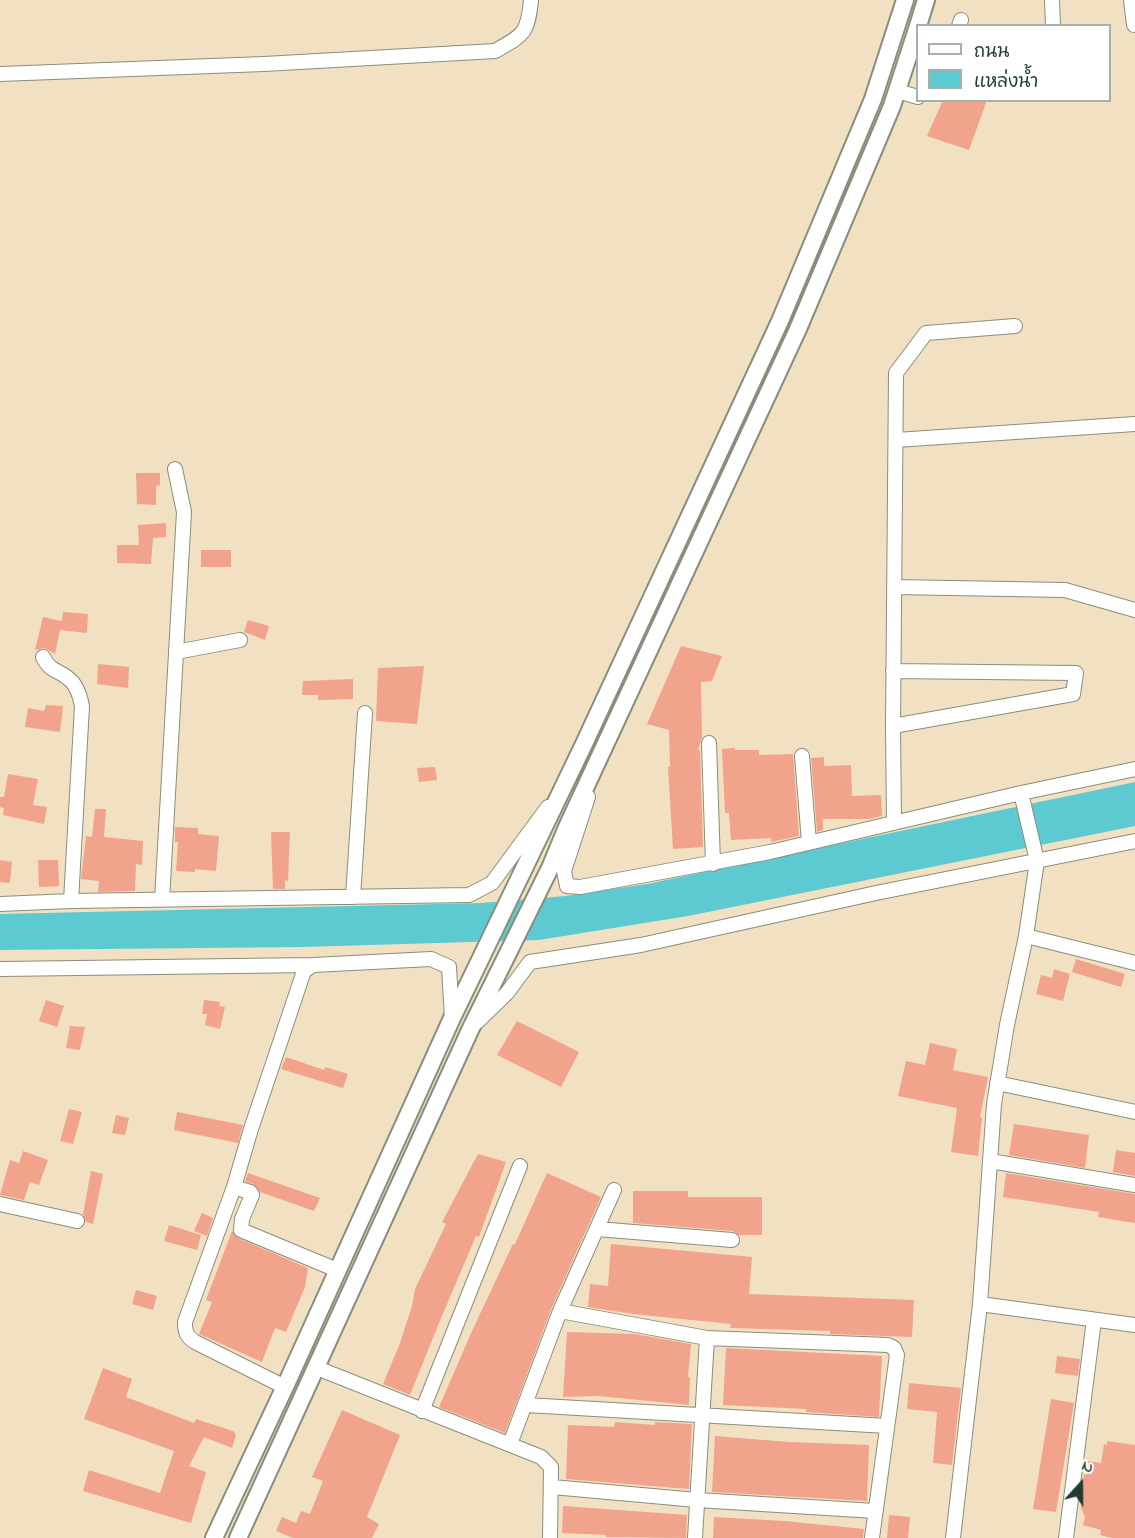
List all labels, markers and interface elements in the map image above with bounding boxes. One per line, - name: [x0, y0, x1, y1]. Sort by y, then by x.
- legend: [916, 24, 1111, 102]
- text: ถนน: [974, 40, 1009, 66]
- text: แหล่งน้ำ: [974, 70, 1038, 96]
- north arrow: [1051, 1454, 1111, 1514]
- text: N: [1078, 1454, 1097, 1480]

